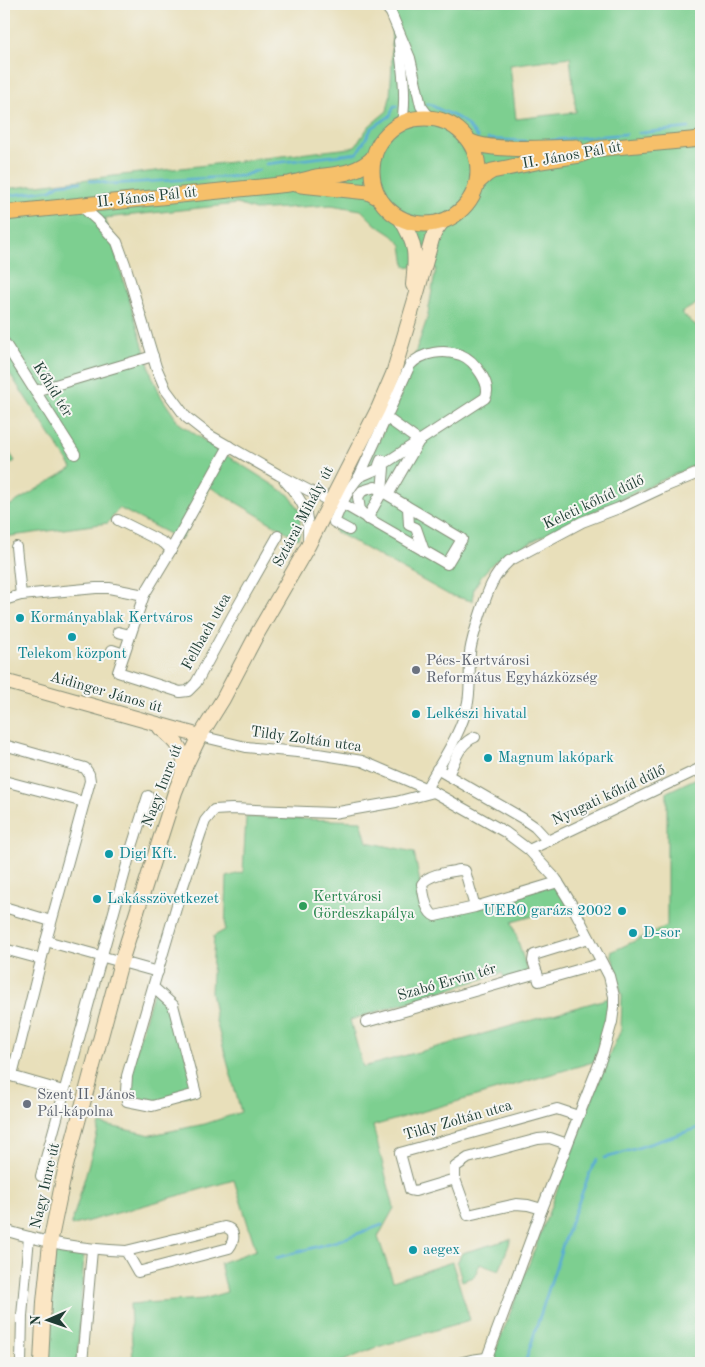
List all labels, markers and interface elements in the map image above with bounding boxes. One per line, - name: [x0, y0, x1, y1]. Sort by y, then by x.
- street label: II. János Pál út: [521, 140, 623, 172]
- street label: II. János Pál út: [96, 185, 198, 211]
- street label: Kőhíd tér: [29, 360, 75, 420]
- street label: Sztárai Mihály út: [271, 464, 337, 570]
- street label: Keleti kőhíd dűlő: [541, 473, 647, 533]
- street label: Fellbach utca: [180, 591, 235, 673]
- place label: Kormányablak Kertváros: [30, 611, 193, 626]
- marker: Kormányablak Kertváros: [14, 612, 26, 624]
- marker: Telekom központ: [66, 631, 78, 643]
- place label: Telekom központ: [17, 647, 127, 662]
- place label: Pécs-Kertvárosi Református Egyházközség: [426, 654, 597, 686]
- marker: Pécs-Kertvárosi Református Egyházközség: [410, 664, 422, 676]
- street label: Aidinger János út: [48, 670, 164, 716]
- place label: Lelkészi hivatal: [426, 707, 527, 722]
- marker: Lelkészi hivatal: [410, 708, 422, 720]
- street label: Tildy Zoltán utca: [249, 725, 363, 755]
- street label: Nagy Imre út: [140, 742, 186, 830]
- place label: Magnum lakópark: [498, 751, 614, 766]
- marker: Magnum lakópark: [482, 752, 494, 764]
- street label: Nyugati kőhíd dűlő: [550, 763, 668, 829]
- place label: Digi Kft.: [119, 847, 177, 862]
- marker: Digi Kft.: [103, 848, 115, 860]
- place label: Kertvárosi Gördeszkapálya: [313, 890, 415, 922]
- place label: Lakásszövetkezet: [107, 892, 219, 907]
- marker: Lakásszövetkezet: [91, 893, 103, 905]
- marker: Kertvárosi Gördeszkapálya: [297, 900, 309, 912]
- place label: UERO garázs 2002: [483, 904, 612, 919]
- marker: UERO garázs 2002: [616, 905, 628, 917]
- place label: D-sor: [643, 926, 680, 941]
- marker: D-sor: [627, 927, 639, 939]
- street label: Szabó Ervin tér: [396, 962, 498, 1004]
- place label: Szent II. János Pál-kápolna: [37, 1088, 135, 1120]
- marker: Szent II. János Pál-kápolna: [21, 1098, 33, 1110]
- street label: Tildy Zoltán utca: [402, 1098, 515, 1144]
- street label: Nagy Imre út: [29, 1142, 63, 1230]
- place label: aegex: [423, 1243, 460, 1258]
- marker: aegex: [407, 1244, 419, 1256]
- north arrow: [22, 1294, 72, 1344]
- text: N: [29, 1315, 43, 1326]

